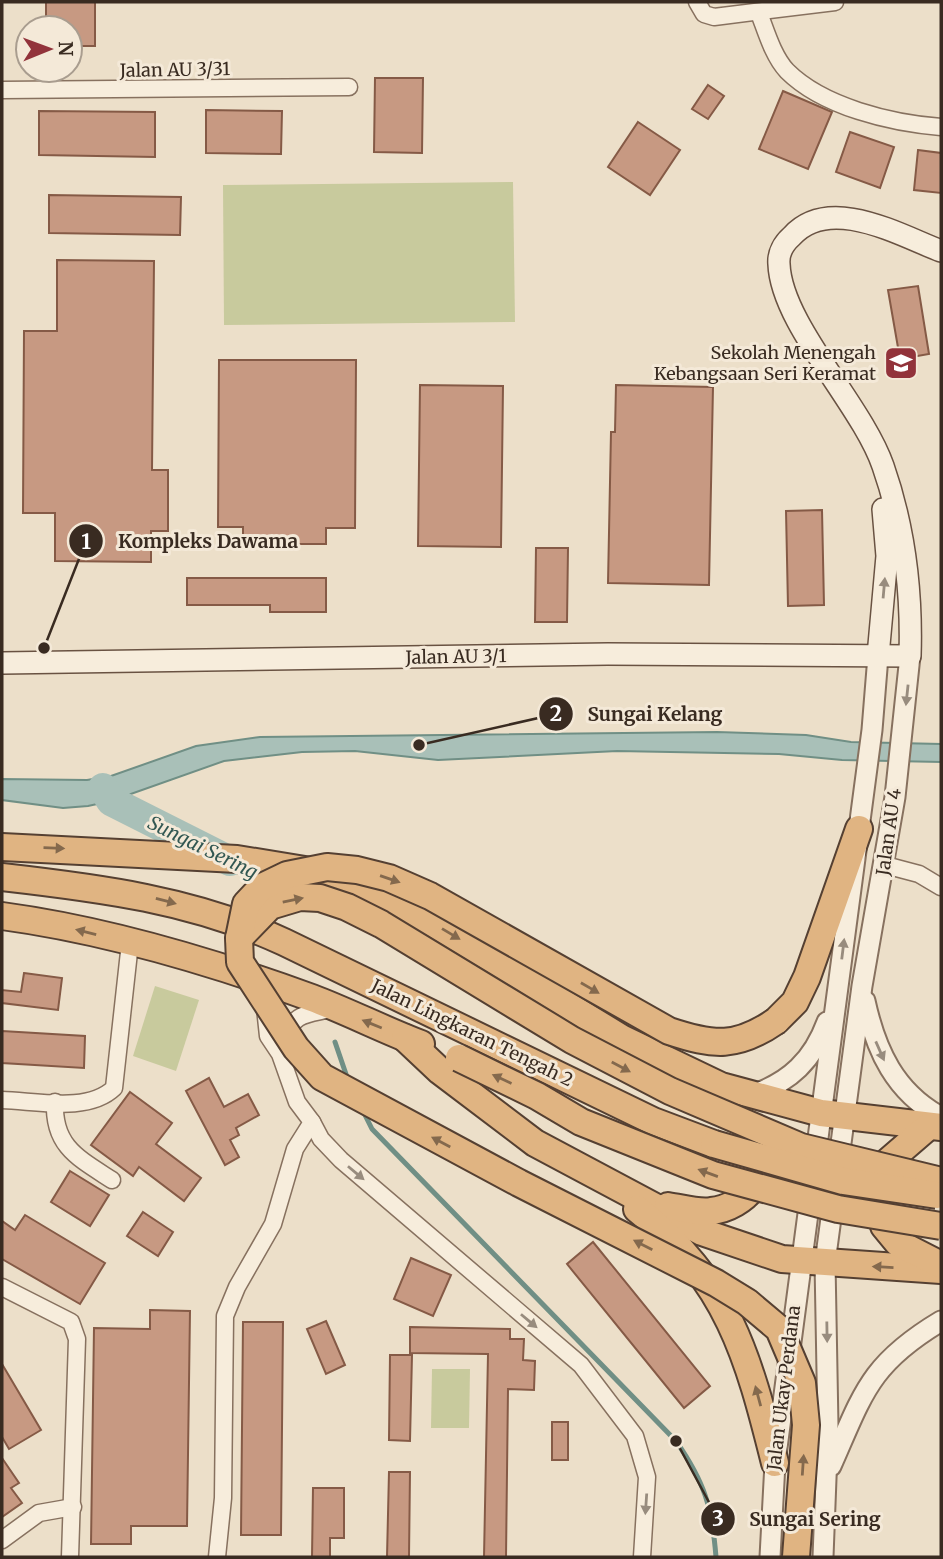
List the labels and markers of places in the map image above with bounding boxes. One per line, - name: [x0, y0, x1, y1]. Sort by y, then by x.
- place label: Sekolah Menengah Kebangsaan Seri Keramat: [654, 341, 876, 385]
- school or university icon: Sekolah Menengah Kebangsaan Seri Keramat: [882, 344, 920, 382]
- callout: Kompleks Dawama: [69, 521, 312, 561]
- callout: Sungai Kelang: [539, 694, 736, 734]
- callout: Sungai Sering: [700, 1499, 895, 1539]

